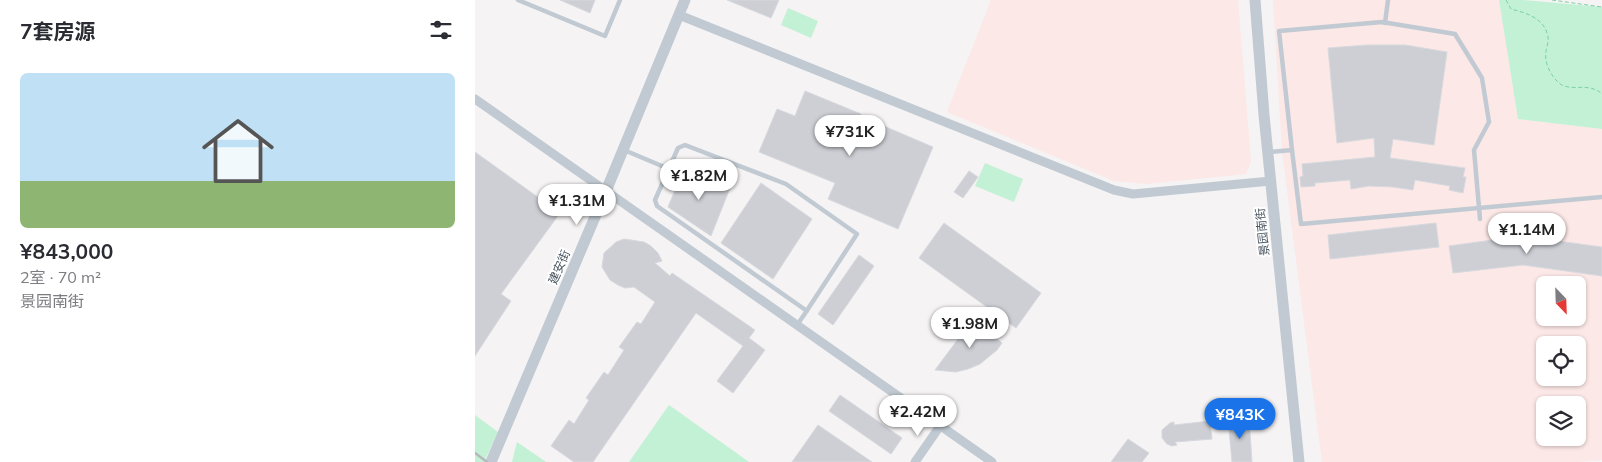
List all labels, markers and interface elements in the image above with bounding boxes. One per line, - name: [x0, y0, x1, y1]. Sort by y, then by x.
- icon: filters: [427, 16, 455, 44]
- text: 7套房源: [20, 18, 96, 44]
- icon: home: [193, 106, 283, 196]
- pin: ¥731K: [815, 114, 885, 157]
- text: ¥731K: [825, 121, 875, 141]
- pin: ¥1.82M: [658, 158, 740, 201]
- text: ¥1.82M: [671, 165, 727, 185]
- pin: ¥1.31M: [536, 184, 618, 226]
- text: ¥1.31M: [549, 190, 605, 210]
- street label: 景园南街: [1252, 207, 1272, 257]
- pin: ¥1.14M: [1486, 212, 1568, 255]
- text: ¥1.14M: [1499, 219, 1555, 239]
- text: ¥843,000: [20, 238, 113, 264]
- street label: 建安街: [545, 247, 573, 287]
- text: 2室 · 70 m²: [20, 267, 101, 287]
- north arrow: [1536, 276, 1586, 326]
- map controls: [1536, 276, 1586, 446]
- text: 景园南街: [20, 291, 84, 311]
- pin: ¥1.98M: [929, 306, 1011, 349]
- text: ¥1.98M: [942, 313, 998, 333]
- button: locate: [1536, 336, 1586, 386]
- pin: ¥2.42M: [877, 394, 959, 437]
- button: layers: [1536, 396, 1586, 446]
- pin: ¥843K: [1205, 398, 1275, 440]
- text: ¥2.42M: [890, 401, 946, 421]
- text: ¥843K: [1215, 404, 1265, 424]

